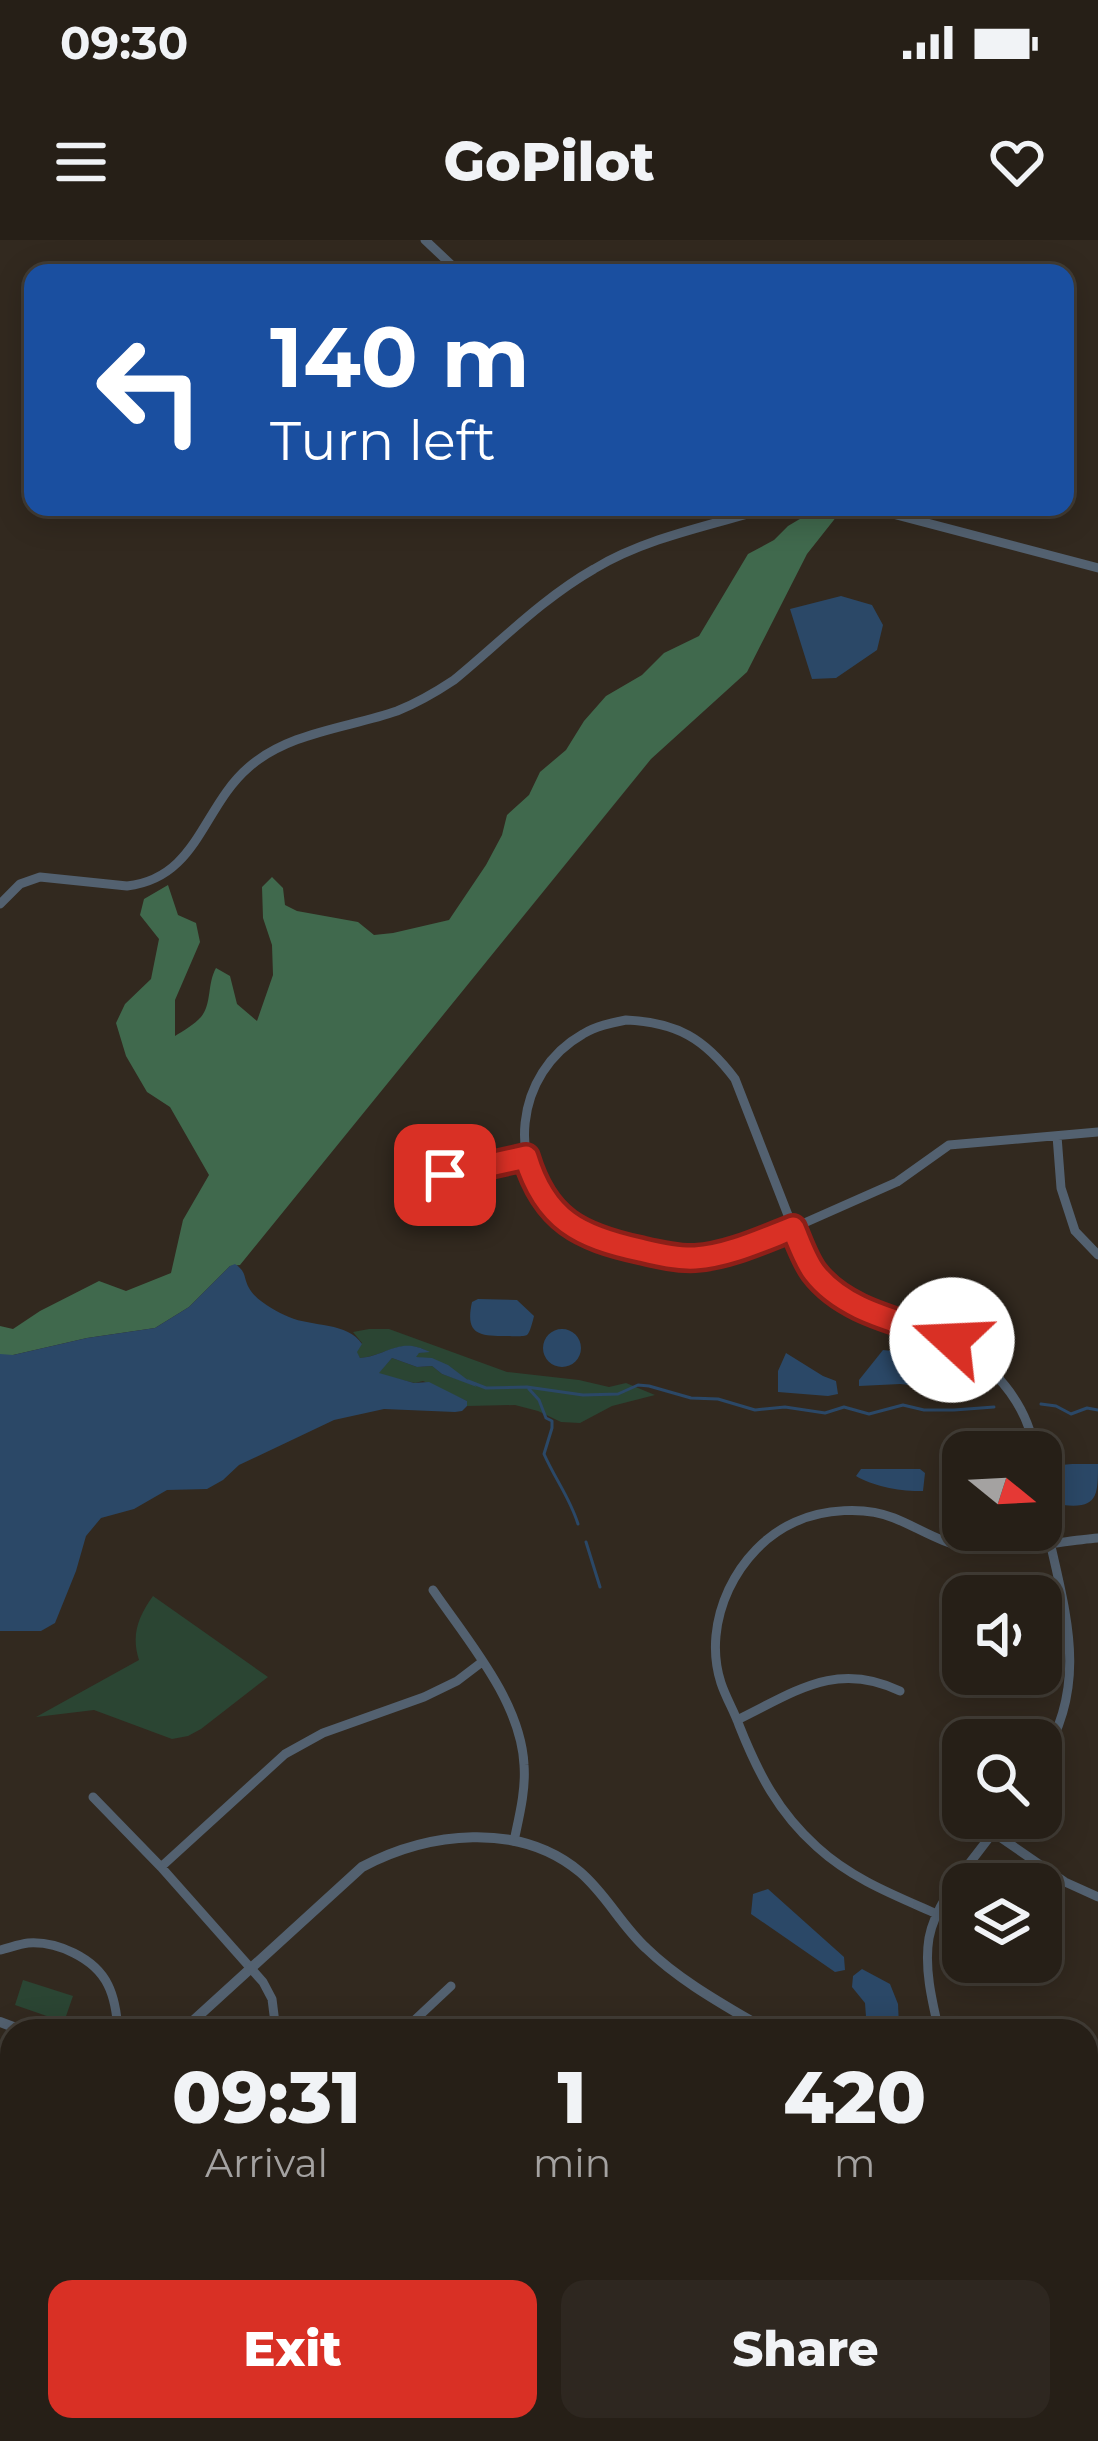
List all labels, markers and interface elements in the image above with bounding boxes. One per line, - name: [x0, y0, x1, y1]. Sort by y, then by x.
- text: 09:30: [60, 15, 188, 70]
- icon: menu: [48, 129, 114, 195]
- text: GoPilot: [443, 129, 655, 195]
- icon: heart: [984, 129, 1050, 195]
- text: 140 m: [270, 306, 530, 408]
- icon: left: [72, 312, 228, 468]
- text: Turn left: [270, 408, 496, 474]
- pin: [394, 1124, 496, 1226]
- icon: arrive: [412, 1142, 478, 1208]
- position arrow: [889, 1277, 1015, 1403]
- north arrow: [942, 1431, 1062, 1551]
- map controls: [942, 1431, 1062, 1983]
- button: sound: [942, 1575, 1062, 1695]
- button: search: [942, 1719, 1062, 1839]
- button: layers: [942, 1863, 1062, 1983]
- text: 09:31: [172, 2053, 361, 2141]
- text: 1: [557, 2053, 587, 2141]
- text: 420: [783, 2053, 926, 2141]
- text: Arrival: [205, 2139, 328, 2187]
- text: min: [533, 2139, 611, 2187]
- text: m: [834, 2139, 875, 2187]
- button: Exit: [48, 2280, 537, 2418]
- button: Share: [561, 2280, 1050, 2418]

